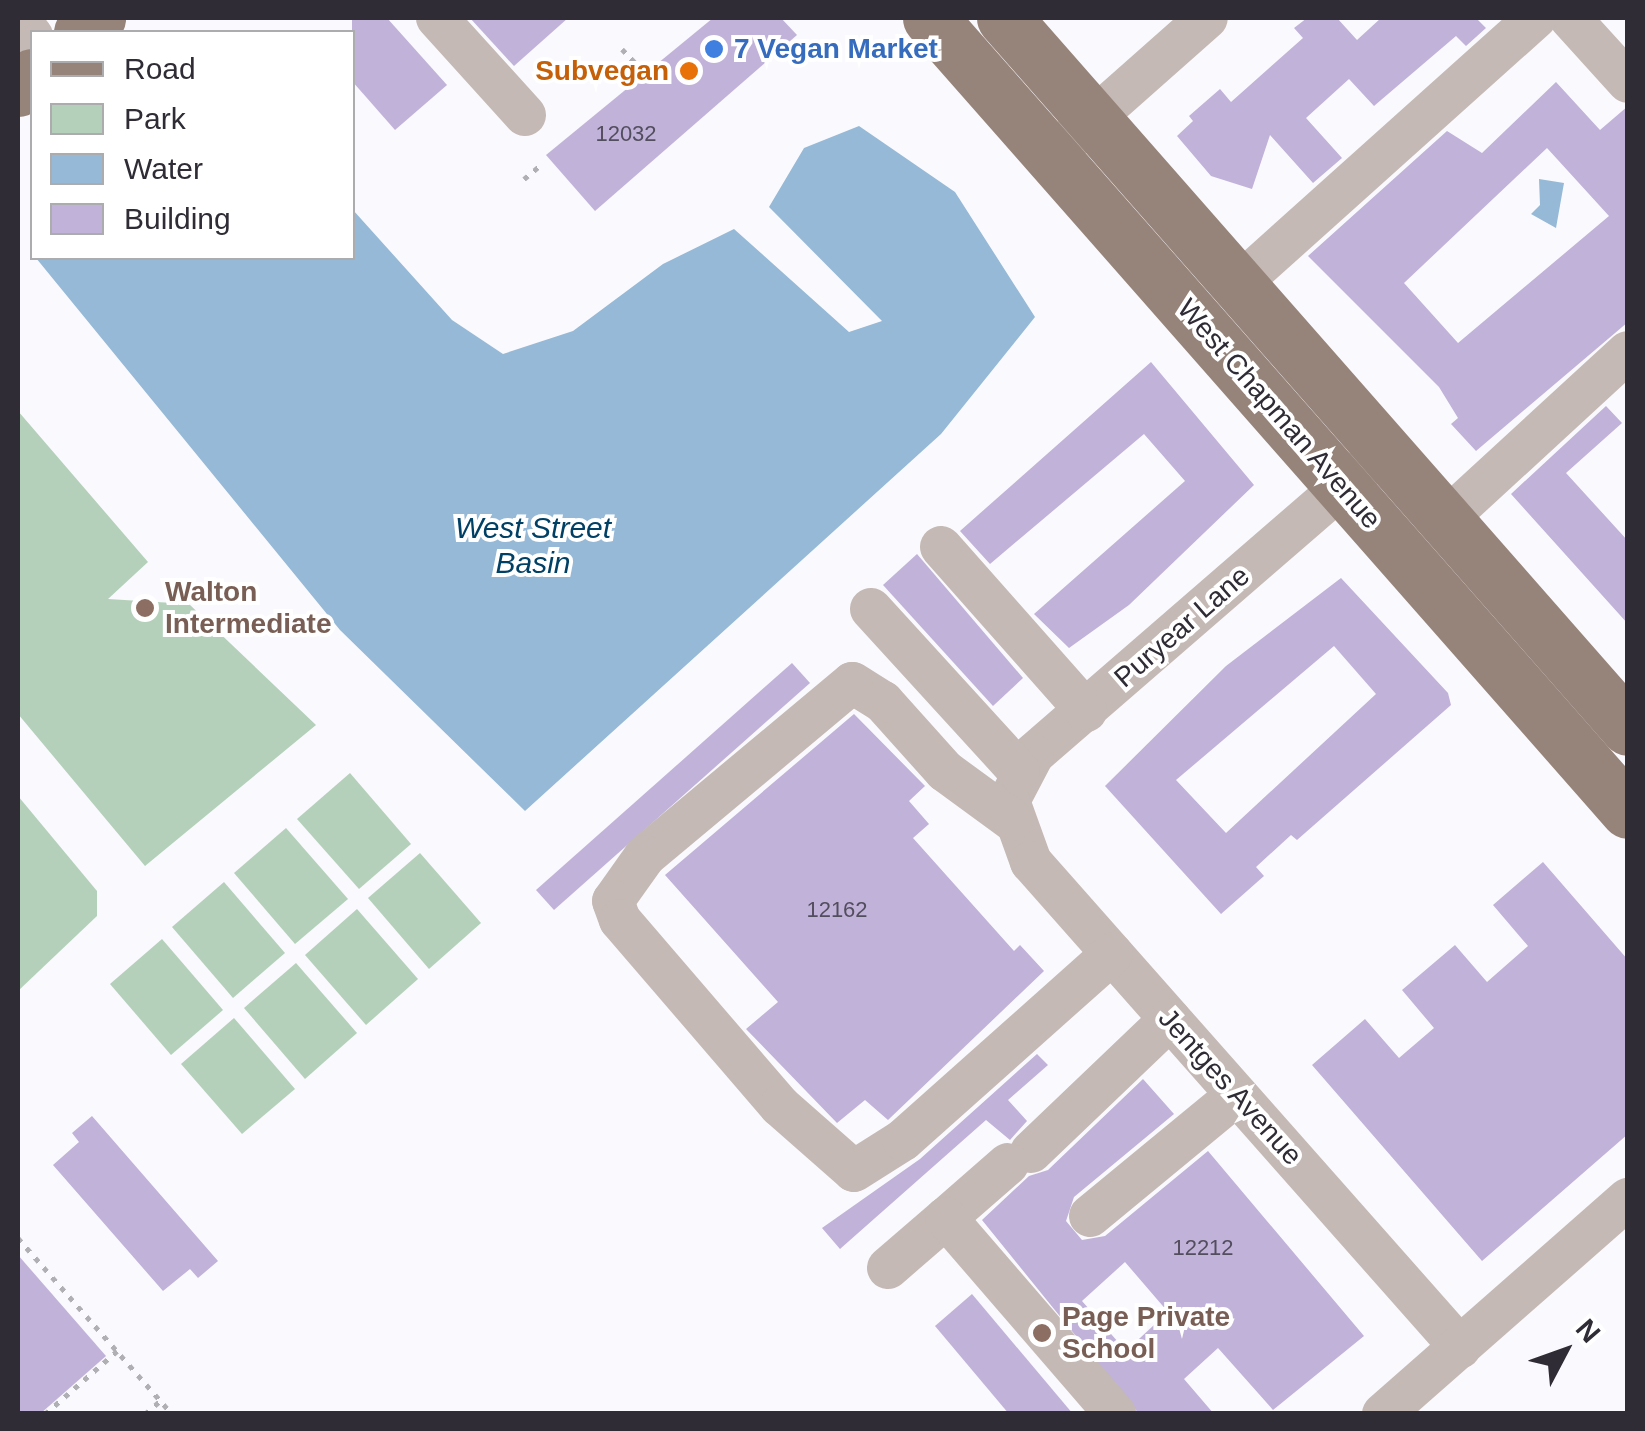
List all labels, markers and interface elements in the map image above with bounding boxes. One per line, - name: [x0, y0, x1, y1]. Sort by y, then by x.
- legend: [30, 30, 355, 260]
- place label: 7 Vegan Market: [734, 32, 938, 66]
- marker: 7 Vegan Market: [703, 38, 725, 60]
- text: Road: [124, 52, 196, 85]
- place label: Subvegan: [535, 54, 669, 88]
- marker: Subvegan: [678, 60, 700, 82]
- text: Park: [124, 102, 186, 135]
- house number: 12032: [595, 121, 657, 147]
- text: Water: [124, 152, 203, 185]
- text: Building: [124, 202, 231, 235]
- street label: West Chapman Avenue: [1170, 292, 1388, 536]
- water label: West Street Basin: [455, 510, 611, 580]
- street label: Puryear Lane: [1108, 559, 1256, 695]
- place label: Walton Intermediate: [165, 575, 331, 641]
- marker: Walton Intermediate: [134, 597, 156, 619]
- house number: 12162: [806, 897, 868, 923]
- street label: Jentges Avenue: [1150, 1001, 1310, 1173]
- house number: 12212: [1172, 1235, 1234, 1261]
- place label: Page Private School: [1062, 1300, 1230, 1366]
- north arrow: [1515, 1301, 1615, 1401]
- text: N: [1570, 1313, 1606, 1349]
- marker: Page Private School: [1031, 1322, 1053, 1344]

